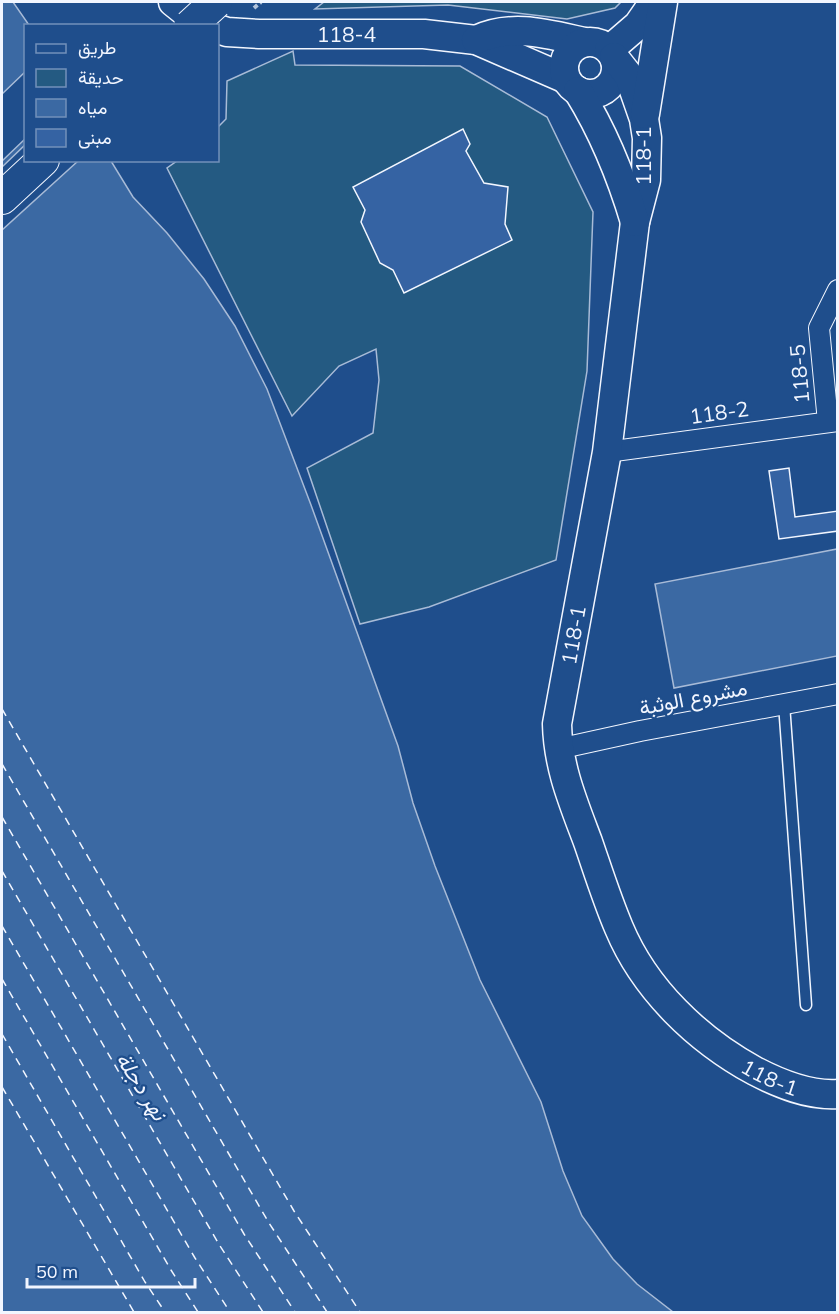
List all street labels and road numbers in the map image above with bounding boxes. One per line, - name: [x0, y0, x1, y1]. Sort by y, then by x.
- street label: 118-4: [317, 21, 377, 47]
- street label: 118-1: [630, 126, 656, 186]
- street label: 118-5: [783, 343, 815, 405]
- street label: 118-2: [688, 395, 750, 429]
- street label: 118-1: [555, 603, 591, 667]
- street label: مشروع الوثبة: [637, 674, 750, 722]
- street label: 118-1: [737, 1053, 801, 1101]

